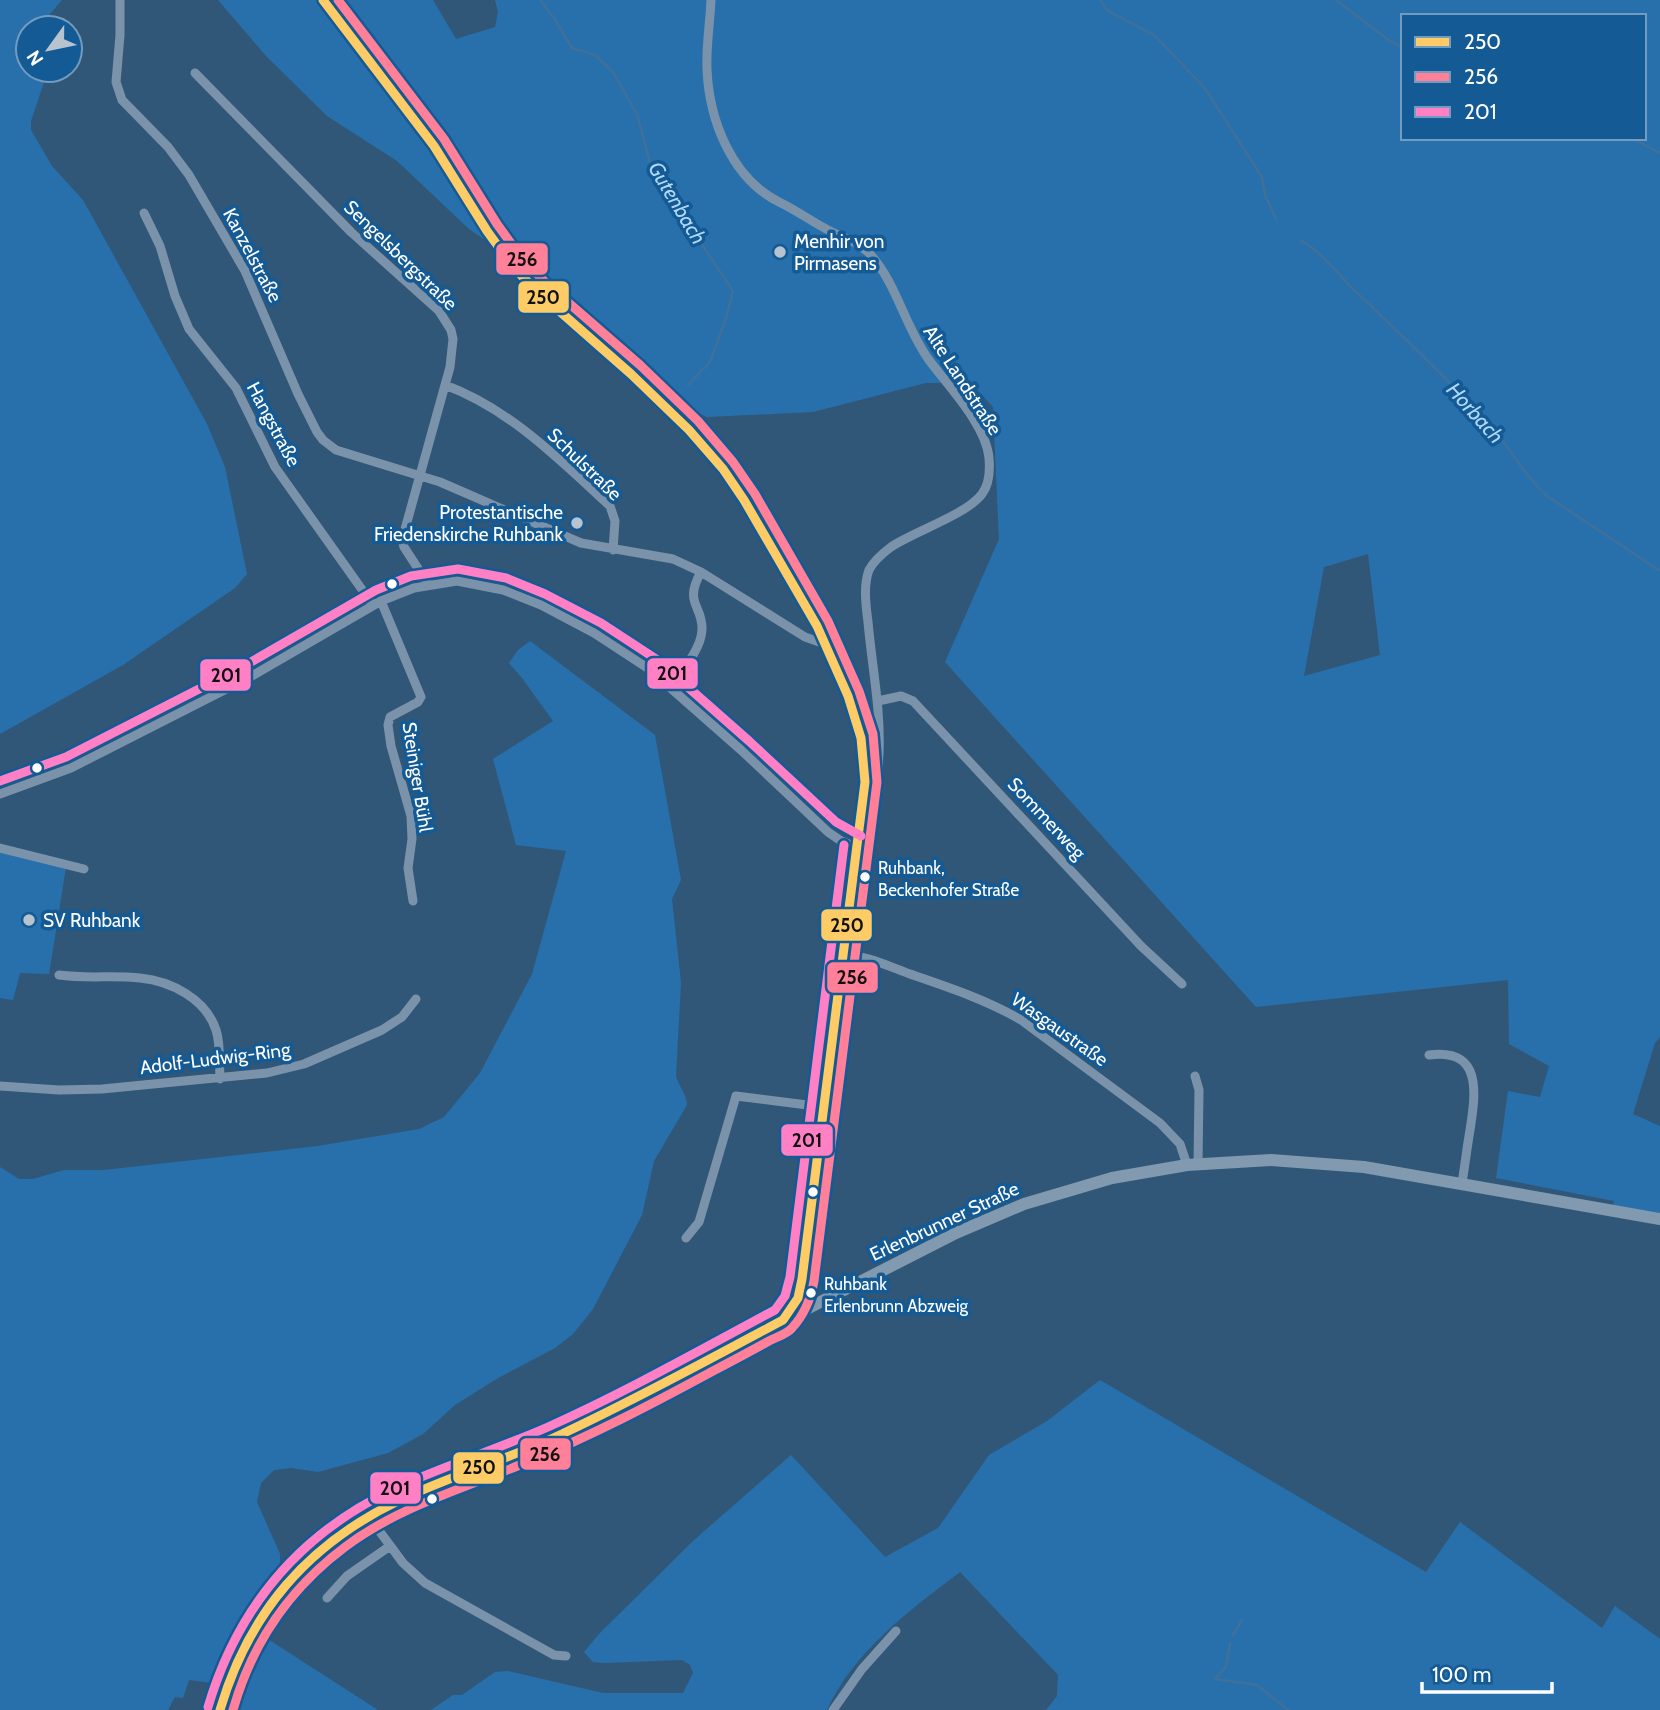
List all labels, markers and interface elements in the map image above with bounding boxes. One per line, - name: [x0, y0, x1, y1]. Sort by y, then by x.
- north arrow: [14, 14, 84, 84]
- legend: [1401, 14, 1646, 140]
- text: 250: [1464, 29, 1501, 54]
- text: N: [22, 46, 48, 70]
- text: 256: [1464, 64, 1498, 89]
- text: 201: [1464, 99, 1497, 124]
- water label: Gutenbach: [643, 157, 712, 248]
- street label: Sengelsbergstraße: [339, 196, 462, 315]
- street label: Kanzelstraße: [218, 204, 287, 306]
- place label: Menhir von Pirmasens: [794, 230, 884, 275]
- line badge: 256: [495, 242, 549, 276]
- marker: Menhir von Pirmasens: [772, 244, 788, 260]
- text: 256: [507, 248, 537, 271]
- line badge: 250: [517, 280, 570, 314]
- text: 250: [526, 286, 560, 309]
- street label: Alte Landstraße: [919, 321, 1007, 440]
- water label: Horbach: [1442, 377, 1509, 448]
- street label: Hangstraße: [242, 378, 305, 471]
- street label: Schulstraße: [543, 423, 627, 506]
- place label: Protestantische Friedenskirche Ruhbank: [374, 501, 563, 546]
- marker: Protestantische Friedenskirche Ruhbank: [569, 515, 585, 531]
- unlabelled marker: [385, 577, 399, 591]
- line badge: 201: [646, 657, 699, 690]
- line badge: 201: [199, 658, 252, 692]
- text: 201: [657, 662, 687, 685]
- text: 201: [211, 664, 241, 687]
- street label: Steiniger Bühl: [397, 720, 438, 834]
- unlabelled marker: [30, 761, 44, 775]
- street label: Sommerweg: [1003, 773, 1091, 864]
- place label: Ruhbank, Beckenhofer Straße: [878, 858, 1019, 900]
- marker: Ruhbank, Beckenhofer Straße: [858, 870, 872, 884]
- line badge: 250: [820, 908, 873, 942]
- place label: SV Ruhbank: [43, 909, 141, 932]
- marker: SV Ruhbank: [21, 912, 37, 928]
- text: 250: [830, 914, 864, 937]
- line badge: 256: [826, 961, 879, 994]
- text: 256: [837, 966, 867, 989]
- street label: Wasgaustraße: [1007, 988, 1113, 1071]
- street label: Adolf-Ludwig-Ring: [138, 1038, 292, 1079]
- line badge: 201: [780, 1123, 834, 1157]
- text: 201: [792, 1129, 822, 1152]
- street label: Erlenbrunner Straße: [866, 1177, 1023, 1266]
- unlabelled marker: [806, 1185, 820, 1199]
- place label: Ruhbank Erlenbrunn Abzweig: [824, 1274, 969, 1316]
- marker: Ruhbank Erlenbrunn Abzweig: [804, 1286, 818, 1300]
- line badge: 256: [519, 1437, 572, 1471]
- text: 256: [530, 1443, 560, 1466]
- line badge: 250: [452, 1451, 505, 1485]
- text: 250: [462, 1456, 496, 1479]
- line badge: 201: [369, 1471, 422, 1505]
- text: 201: [380, 1477, 410, 1500]
- unlabelled marker: [425, 1492, 439, 1506]
- scale bar: [1422, 1650, 1552, 1694]
- text: 100 m: [1432, 1662, 1491, 1687]

